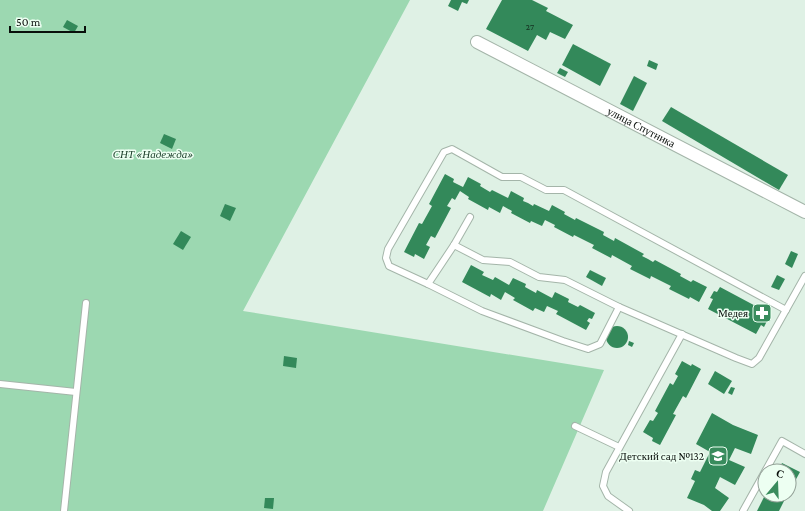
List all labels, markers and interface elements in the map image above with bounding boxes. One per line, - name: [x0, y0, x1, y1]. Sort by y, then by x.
- scale bar: [10, 8, 85, 34]
- text: 50 m: [16, 15, 41, 29]
- house number: 27: [526, 22, 534, 32]
- street label: улица Спутника: [605, 105, 677, 150]
- park label: СНТ «Надежда»: [113, 148, 193, 160]
- pharmacy icon: Медея: [751, 302, 773, 324]
- place label: Медея: [718, 307, 748, 319]
- school or university icon: Детский сад №132: [707, 445, 729, 467]
- place label: Детский сад №132: [619, 450, 704, 462]
- north arrow: [757, 463, 797, 503]
- text: С: [775, 467, 786, 481]

